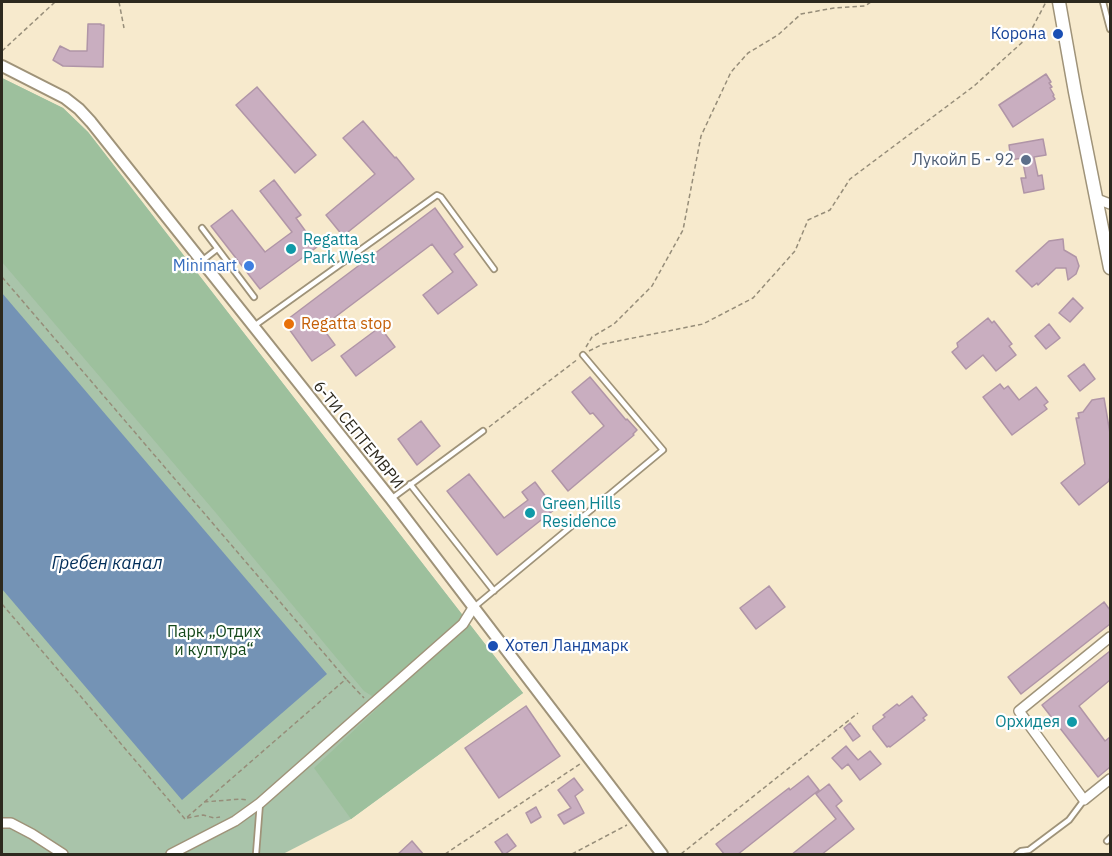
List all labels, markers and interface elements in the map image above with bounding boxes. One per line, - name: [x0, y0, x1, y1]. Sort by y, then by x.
- place label: Корона: [991, 24, 1046, 44]
- marker: Корона: [1051, 27, 1065, 41]
- place label: Лукойл Б - 92: [912, 150, 1014, 170]
- marker: Лукойл Б - 92: [1019, 153, 1033, 167]
- place label: Regatta Park West: [303, 230, 375, 268]
- marker: Regatta Park West: [284, 242, 298, 256]
- place label: Minimart: [173, 256, 237, 276]
- marker: Minimart: [242, 259, 256, 273]
- place label: Regatta stop: [301, 314, 392, 334]
- marker: Regatta stop: [282, 317, 296, 331]
- street label: 6-ТИ СЕПТЕМВРИ: [309, 377, 407, 493]
- place label: Green Hills Residence: [542, 494, 621, 532]
- marker: Green Hills Residence: [523, 506, 537, 520]
- water label: Гребен канал: [51, 553, 163, 575]
- park label: Парк „Отдих и култура“: [167, 622, 261, 660]
- place label: Хотел Ландмарк: [505, 636, 628, 656]
- marker: Хотел Ландмарк: [486, 639, 500, 653]
- place label: Орхидея: [995, 712, 1060, 732]
- marker: Орхидея: [1065, 715, 1079, 729]

